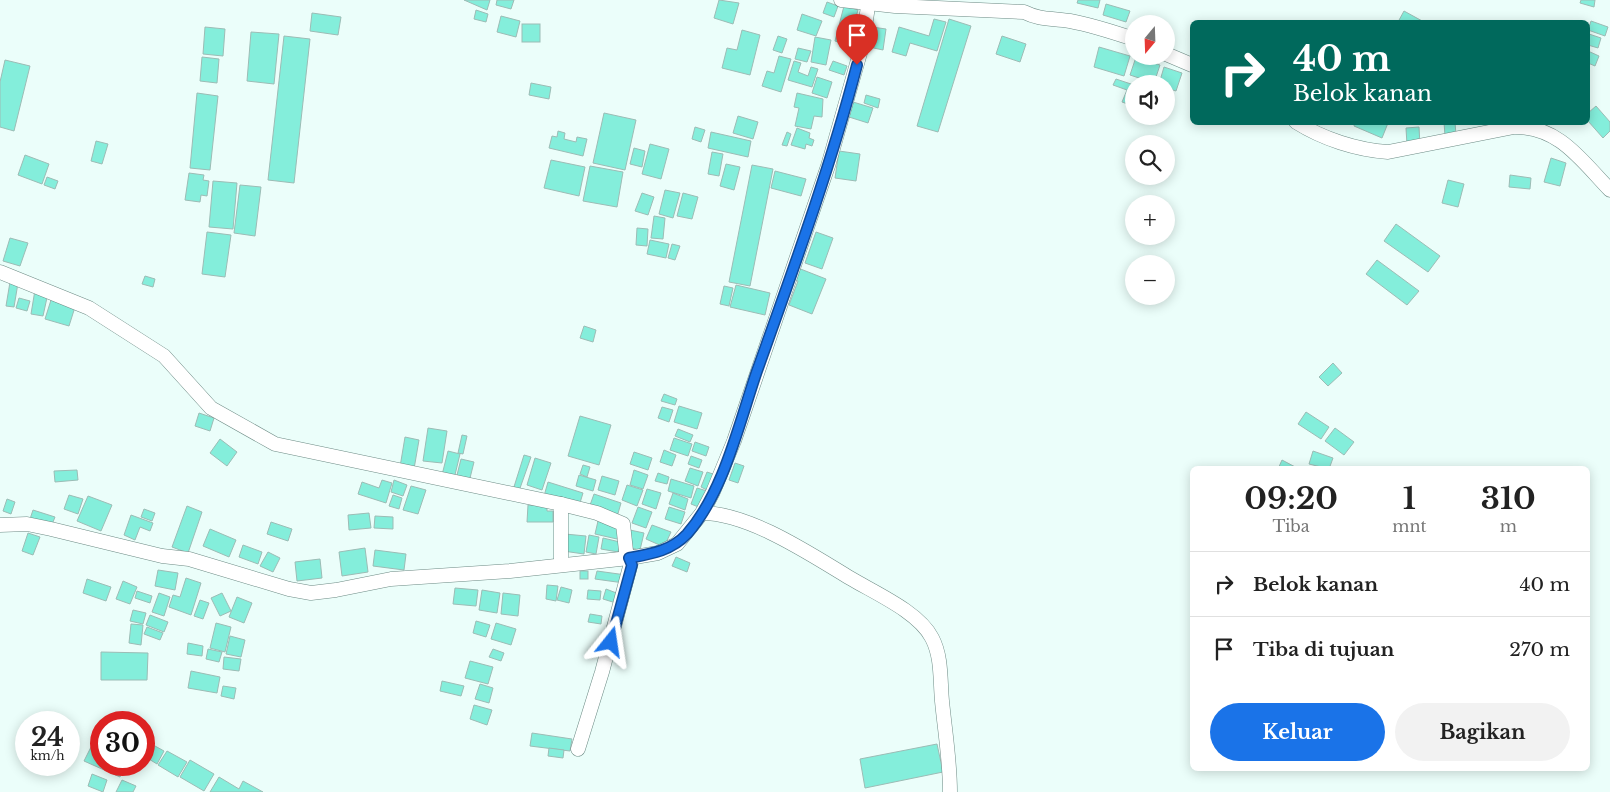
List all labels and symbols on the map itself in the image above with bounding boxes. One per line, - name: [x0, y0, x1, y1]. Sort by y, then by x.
- pin: [836, 14, 878, 65]
- north arrow: [1125, 15, 1175, 65]
- position arrow: [584, 615, 636, 667]
- speed limit sign: 30: [90, 711, 155, 776]

